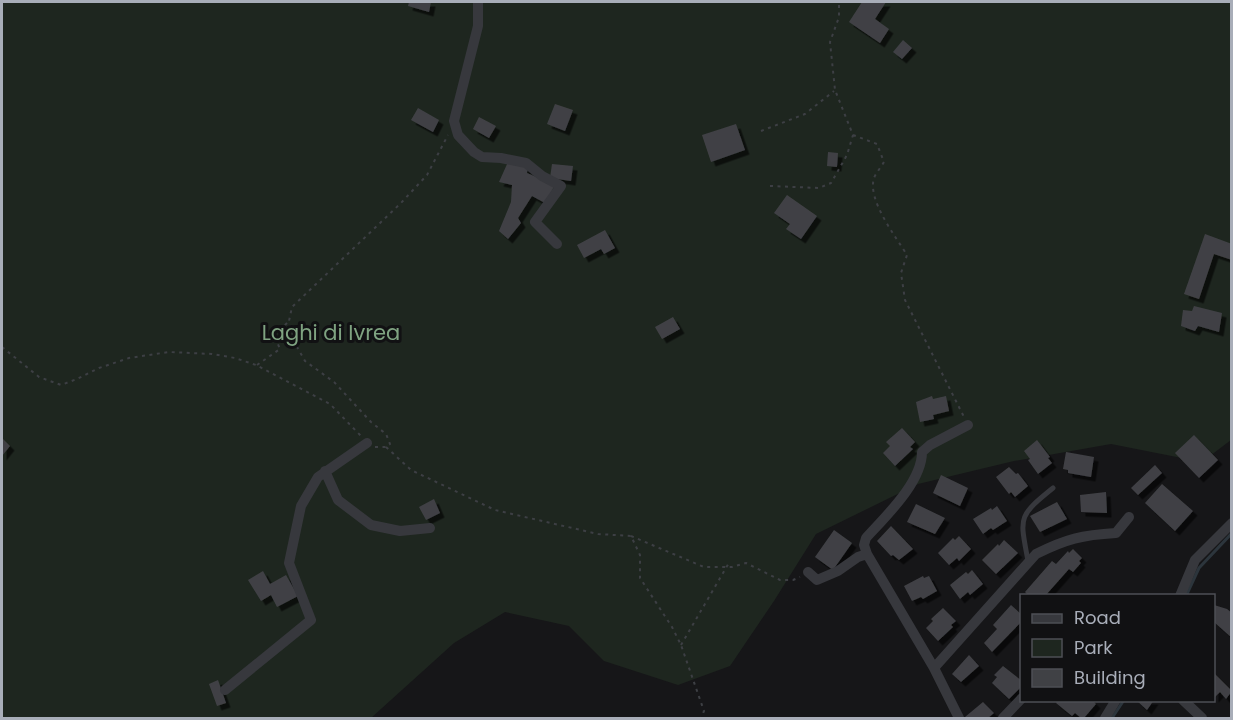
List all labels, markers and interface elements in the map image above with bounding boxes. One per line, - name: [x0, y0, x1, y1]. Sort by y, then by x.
- park label: Laghi di Ivrea: [262, 318, 400, 347]
- legend: [1020, 594, 1215, 702]
- text: Road: [1074, 605, 1121, 630]
- text: Park: [1074, 635, 1113, 660]
- text: Building: [1074, 665, 1146, 690]

